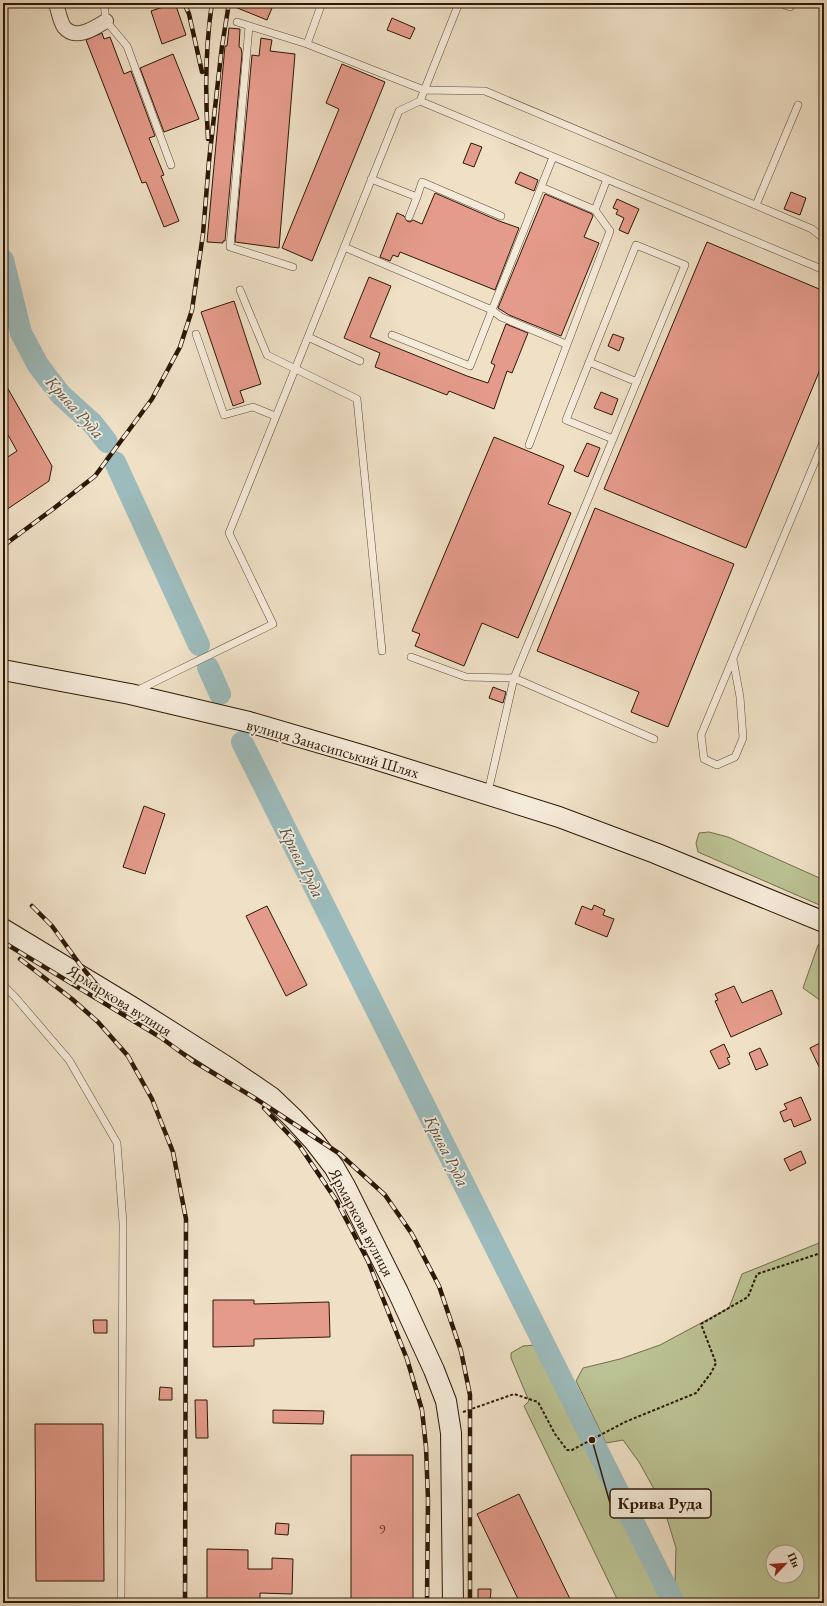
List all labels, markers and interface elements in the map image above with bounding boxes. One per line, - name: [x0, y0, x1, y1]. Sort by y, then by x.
- water label: Крива Руда: [40, 370, 109, 443]
- street label: вулиця Занасипський Шлях: [244, 714, 422, 783]
- water label: Крива Руда: [274, 822, 329, 902]
- street label: Ярмаркова вулиця: [62, 959, 176, 1041]
- water label: Крива Руда: [419, 1111, 474, 1191]
- street label: Ярмаркова вулиця: [324, 1164, 399, 1280]
- callout: Крива Руда: [610, 1489, 711, 1518]
- text: Крива Руда: [617, 1492, 703, 1514]
- house number: 9: [379, 1520, 386, 1538]
- north arrow: [765, 1544, 805, 1584]
- text: Пн: [785, 1550, 804, 1570]

